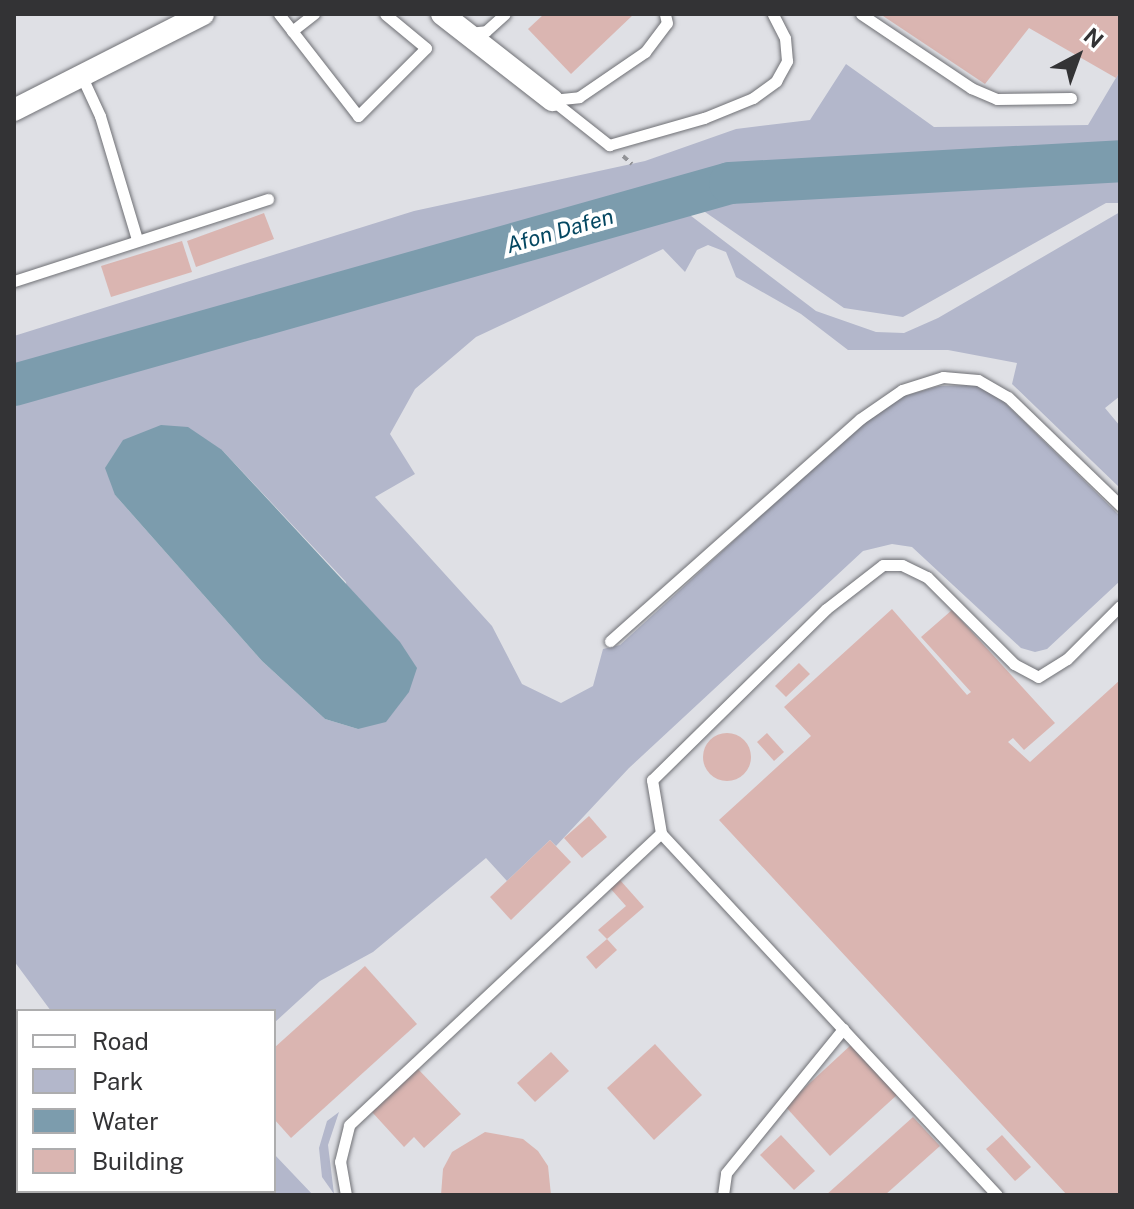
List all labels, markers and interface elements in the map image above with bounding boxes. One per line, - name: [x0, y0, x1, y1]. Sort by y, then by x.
- north arrow: [1038, 16, 1118, 96]
- text: N: [1079, 22, 1109, 53]
- water label: Afon Dafen: [503, 203, 617, 259]
- legend: [16, 1009, 276, 1193]
- text: Road: [92, 1027, 149, 1055]
- text: Park: [92, 1067, 143, 1095]
- text: Water: [92, 1107, 159, 1135]
- text: Building: [92, 1147, 184, 1175]

